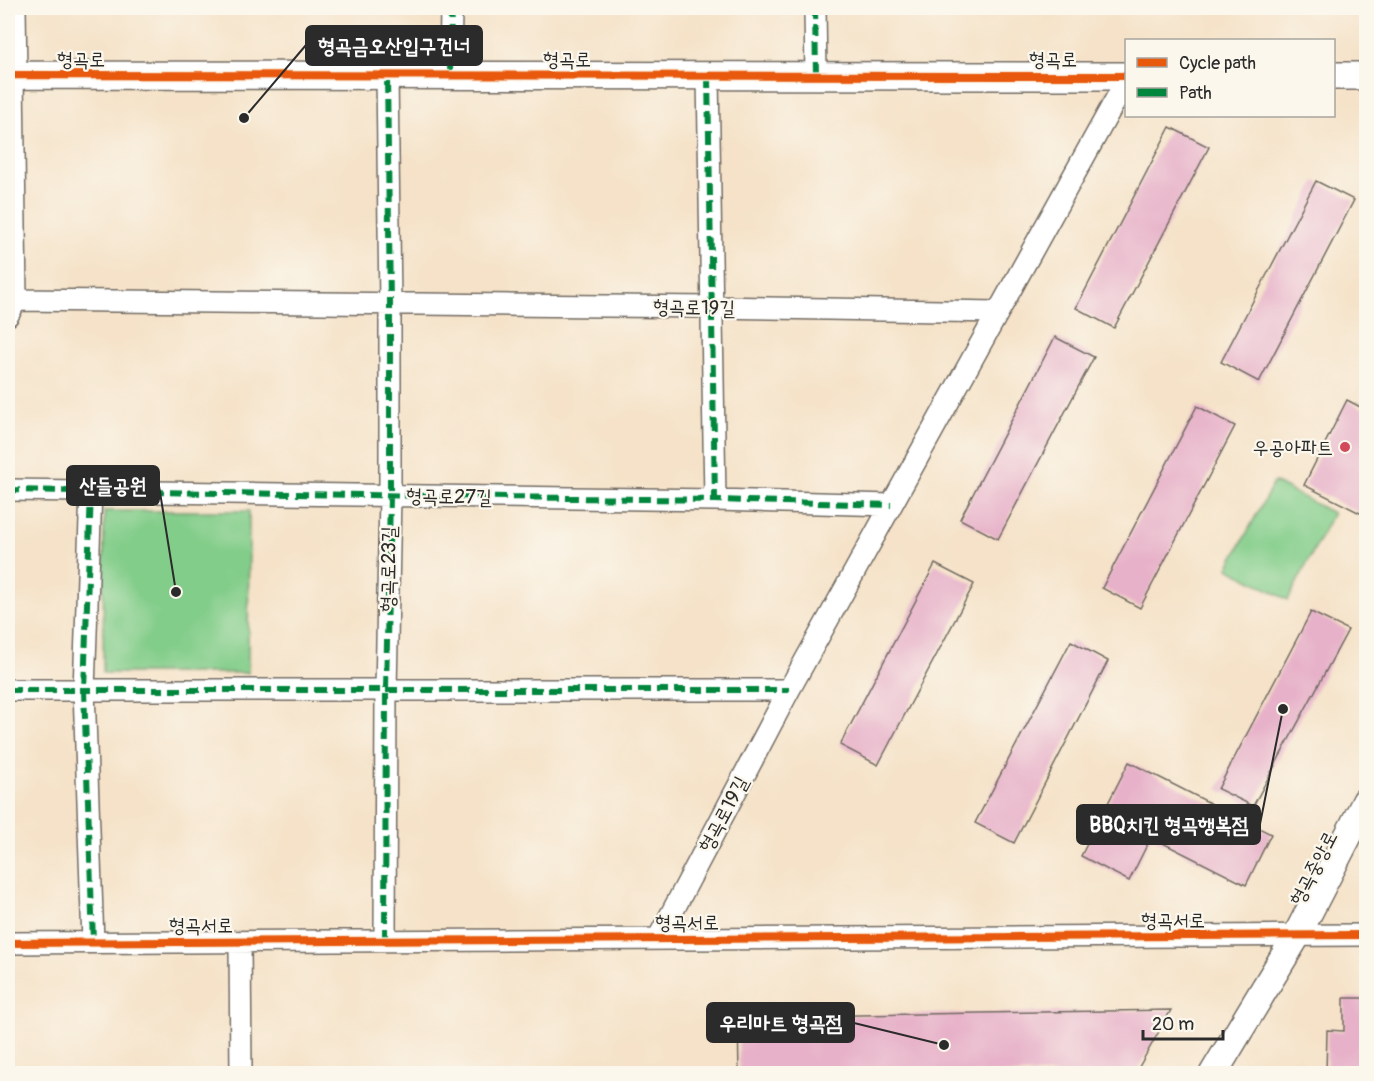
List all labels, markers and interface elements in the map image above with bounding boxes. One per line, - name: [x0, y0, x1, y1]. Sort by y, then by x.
- callout: 형곡금오산입구건너: [306, 26, 482, 65]
- text: 형곡금오산입구건너: [318, 33, 470, 60]
- legend: [1125, 39, 1335, 117]
- street label: 형곡로: [57, 47, 105, 72]
- street label: 형곡로: [543, 47, 591, 72]
- street label: 형곡로: [1029, 47, 1077, 72]
- text: Cycle path: [1179, 52, 1256, 75]
- text: Path: [1179, 82, 1212, 105]
- street label: 형곡로19길: [653, 294, 735, 321]
- place label: 우공아파트: [1253, 435, 1333, 460]
- marker: 우공아파트: [1338, 440, 1352, 454]
- callout: 산들공원: [67, 466, 159, 505]
- text: 산들공원: [79, 473, 147, 500]
- street label: 형곡로27길: [406, 483, 492, 510]
- street label: 형곡로23길: [375, 526, 402, 612]
- street label: 형곡로19길: [693, 772, 754, 857]
- callout: BBQ치킨 형곡행복점: [1077, 805, 1260, 844]
- text: BBQ치킨 형곡행복점: [1089, 812, 1249, 839]
- street label: 형곡중앙로: [1284, 827, 1343, 910]
- street label: 형곡서로: [1141, 908, 1205, 933]
- street label: 형곡서로: [655, 910, 719, 935]
- street label: 형곡서로: [169, 913, 233, 938]
- callout: 우리마트 형곡점: [707, 1003, 854, 1042]
- scale bar: [1143, 1003, 1222, 1041]
- text: 우리마트 형곡점: [720, 1010, 843, 1037]
- text: 20 m: [1152, 1013, 1194, 1036]

